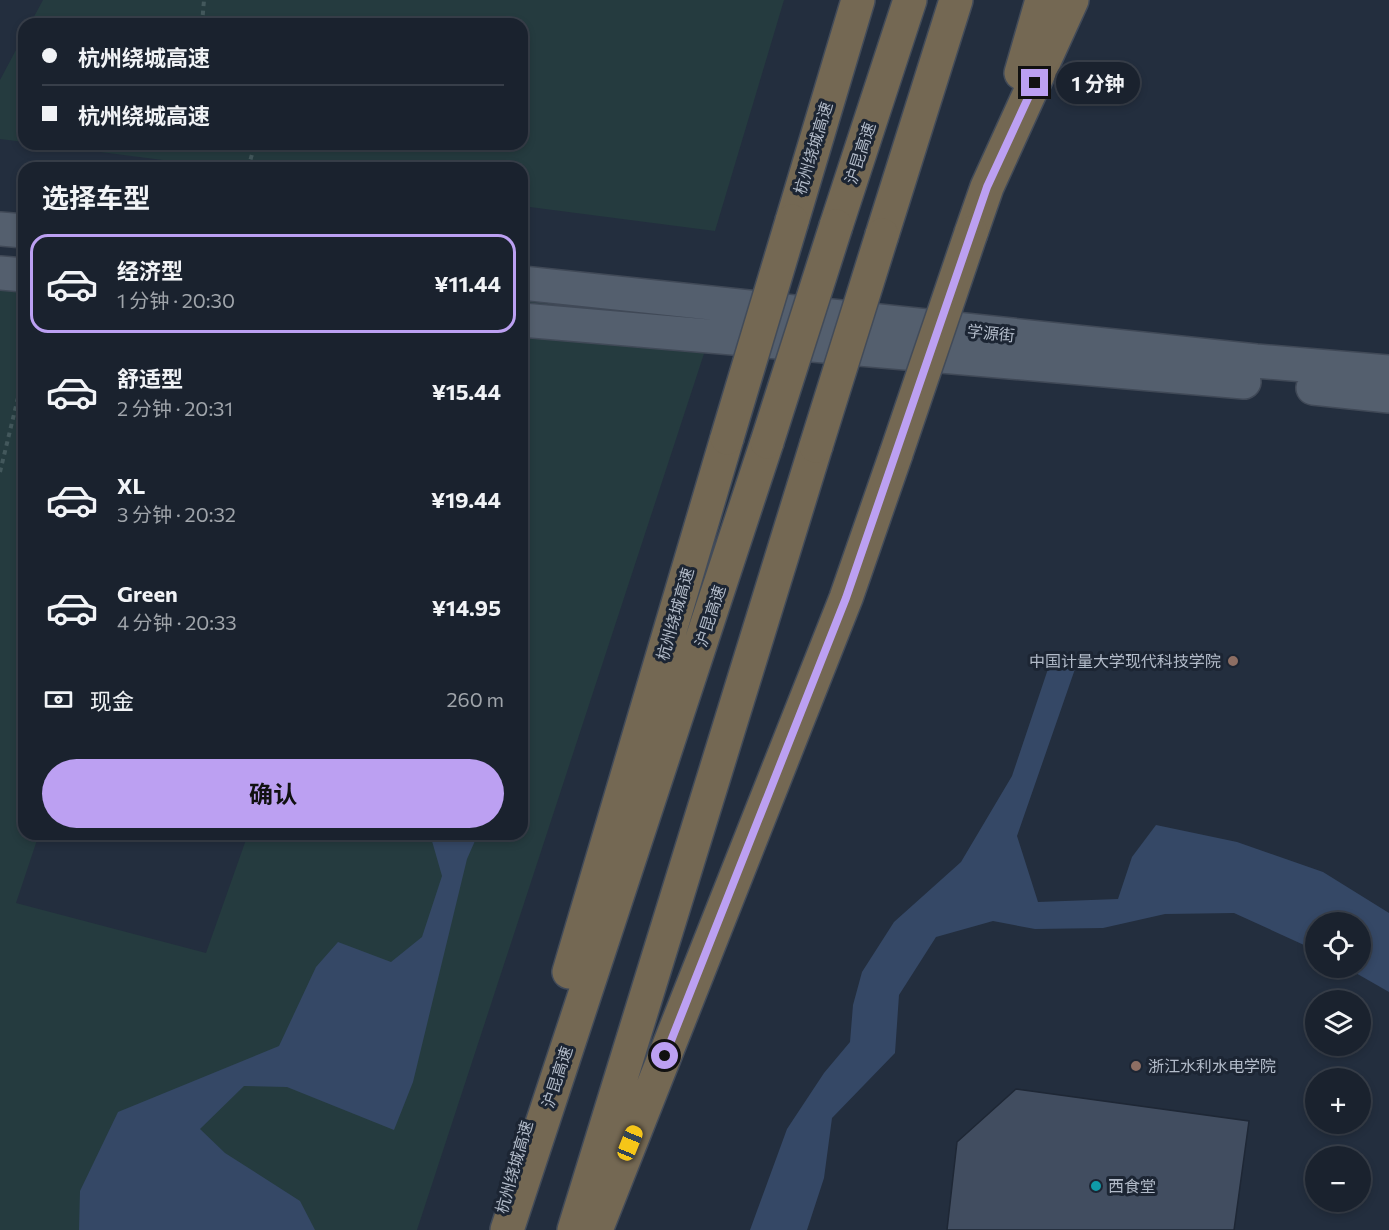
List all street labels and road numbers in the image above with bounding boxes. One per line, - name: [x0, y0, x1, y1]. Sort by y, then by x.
- street label: 杭州绕城高速: [789, 99, 836, 197]
- street label: 沪昆高速: [841, 119, 878, 186]
- street label: 学源街: [966, 321, 1016, 344]
- street label: 杭州绕城高速: [652, 565, 697, 663]
- street label: 沪昆高速: [691, 582, 728, 649]
- street label: 沪昆高速: [538, 1043, 575, 1110]
- street label: 杭州绕城高速: [491, 1118, 536, 1216]

